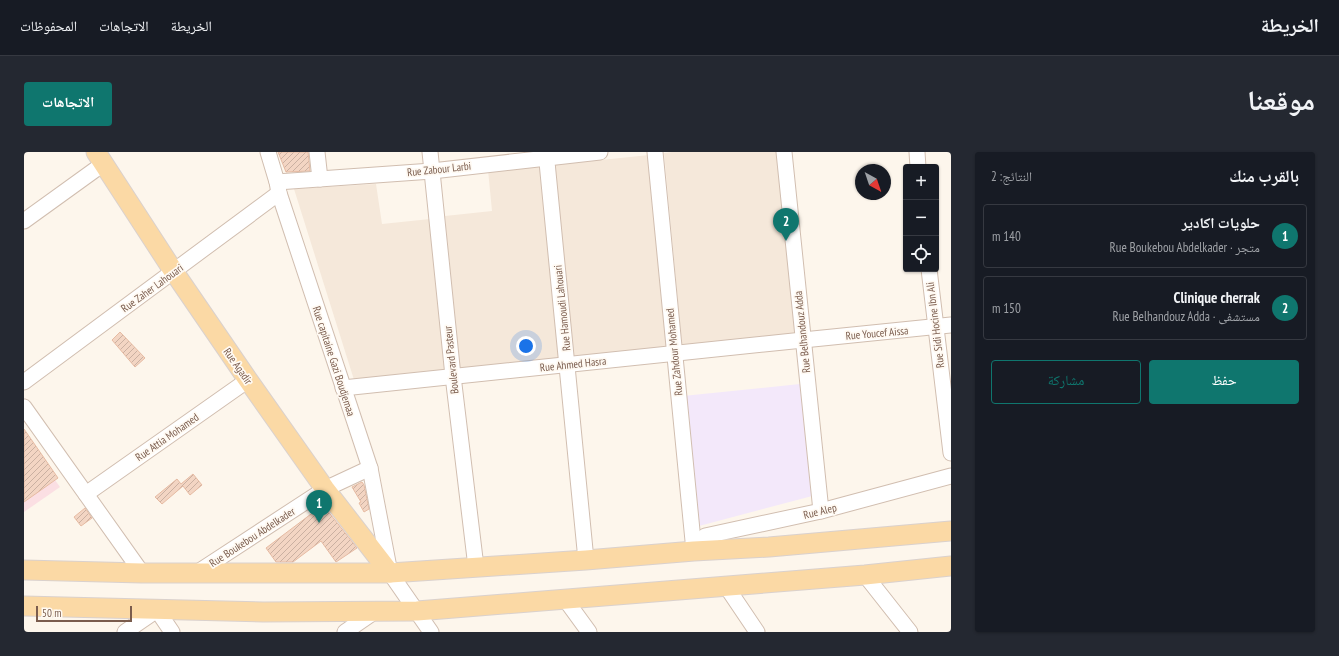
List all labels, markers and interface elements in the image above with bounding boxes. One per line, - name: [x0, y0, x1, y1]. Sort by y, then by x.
- text: الخريطة: [1261, 13, 1319, 37]
- text: المحفوظات: [20, 17, 77, 35]
- text: الاتجاهات: [99, 17, 149, 35]
- text: الخريطة: [171, 17, 212, 35]
- text: موقعنا: [1247, 81, 1315, 118]
- button: الاتجاهات: [24, 82, 112, 126]
- street label: Rue Zabour Larbi: [406, 159, 472, 179]
- north arrow: [855, 164, 891, 200]
- map controls: [903, 164, 939, 272]
- button: +: [903, 164, 939, 200]
- text: بالقرب منك: [1229, 165, 1299, 187]
- text: النتائج: 2: [991, 168, 1032, 185]
- button: −: [903, 200, 939, 236]
- pin: 2: [773, 208, 799, 241]
- text: حلويات اكادير: [1182, 213, 1260, 232]
- text: 140 m: [992, 228, 1021, 245]
- text: 1: [1282, 228, 1288, 245]
- button: locate: [903, 236, 939, 272]
- text: متجر · Rue Boukebou Abdelkader: [1110, 239, 1260, 256]
- street label: Rue Zaher Lahouari: [118, 261, 186, 315]
- street label: Rue Hamoudi Lahouari: [551, 264, 573, 352]
- street label: Rue Sidi Hocine Ibn Ali: [923, 281, 947, 369]
- text: Clinique cherrak: [1174, 288, 1260, 307]
- street label: Rue Belhandouz Adda: [791, 290, 813, 374]
- text: 150 m: [992, 300, 1021, 317]
- text: 2: [1282, 300, 1288, 317]
- street label: Rue capitaine Gazi Boudjemaa: [310, 304, 358, 418]
- street label: Rue Zahdour Mohamed: [662, 307, 686, 396]
- text: مستشفى · Rue Belhandouz Adda: [1112, 308, 1260, 325]
- street label: Rue Youcef Aissa: [845, 323, 909, 343]
- street label: Boulevard Pasteur: [440, 325, 462, 395]
- your location: [516, 336, 536, 356]
- street label: Rue Agadir: [220, 345, 256, 387]
- street label: Rue Ahmed Hasra: [539, 354, 607, 374]
- button: مشاركة: [991, 360, 1141, 404]
- button: حفظ: [1149, 360, 1299, 404]
- street label: Rue Attia Mohamed: [133, 410, 202, 464]
- pin: 1: [306, 490, 332, 523]
- street label: Rue Alep: [802, 500, 838, 522]
- street label: Rue Boukebou Abdelkader: [206, 504, 298, 570]
- scale bar: [36, 604, 132, 623]
- text: 50 m: [42, 606, 61, 620]

